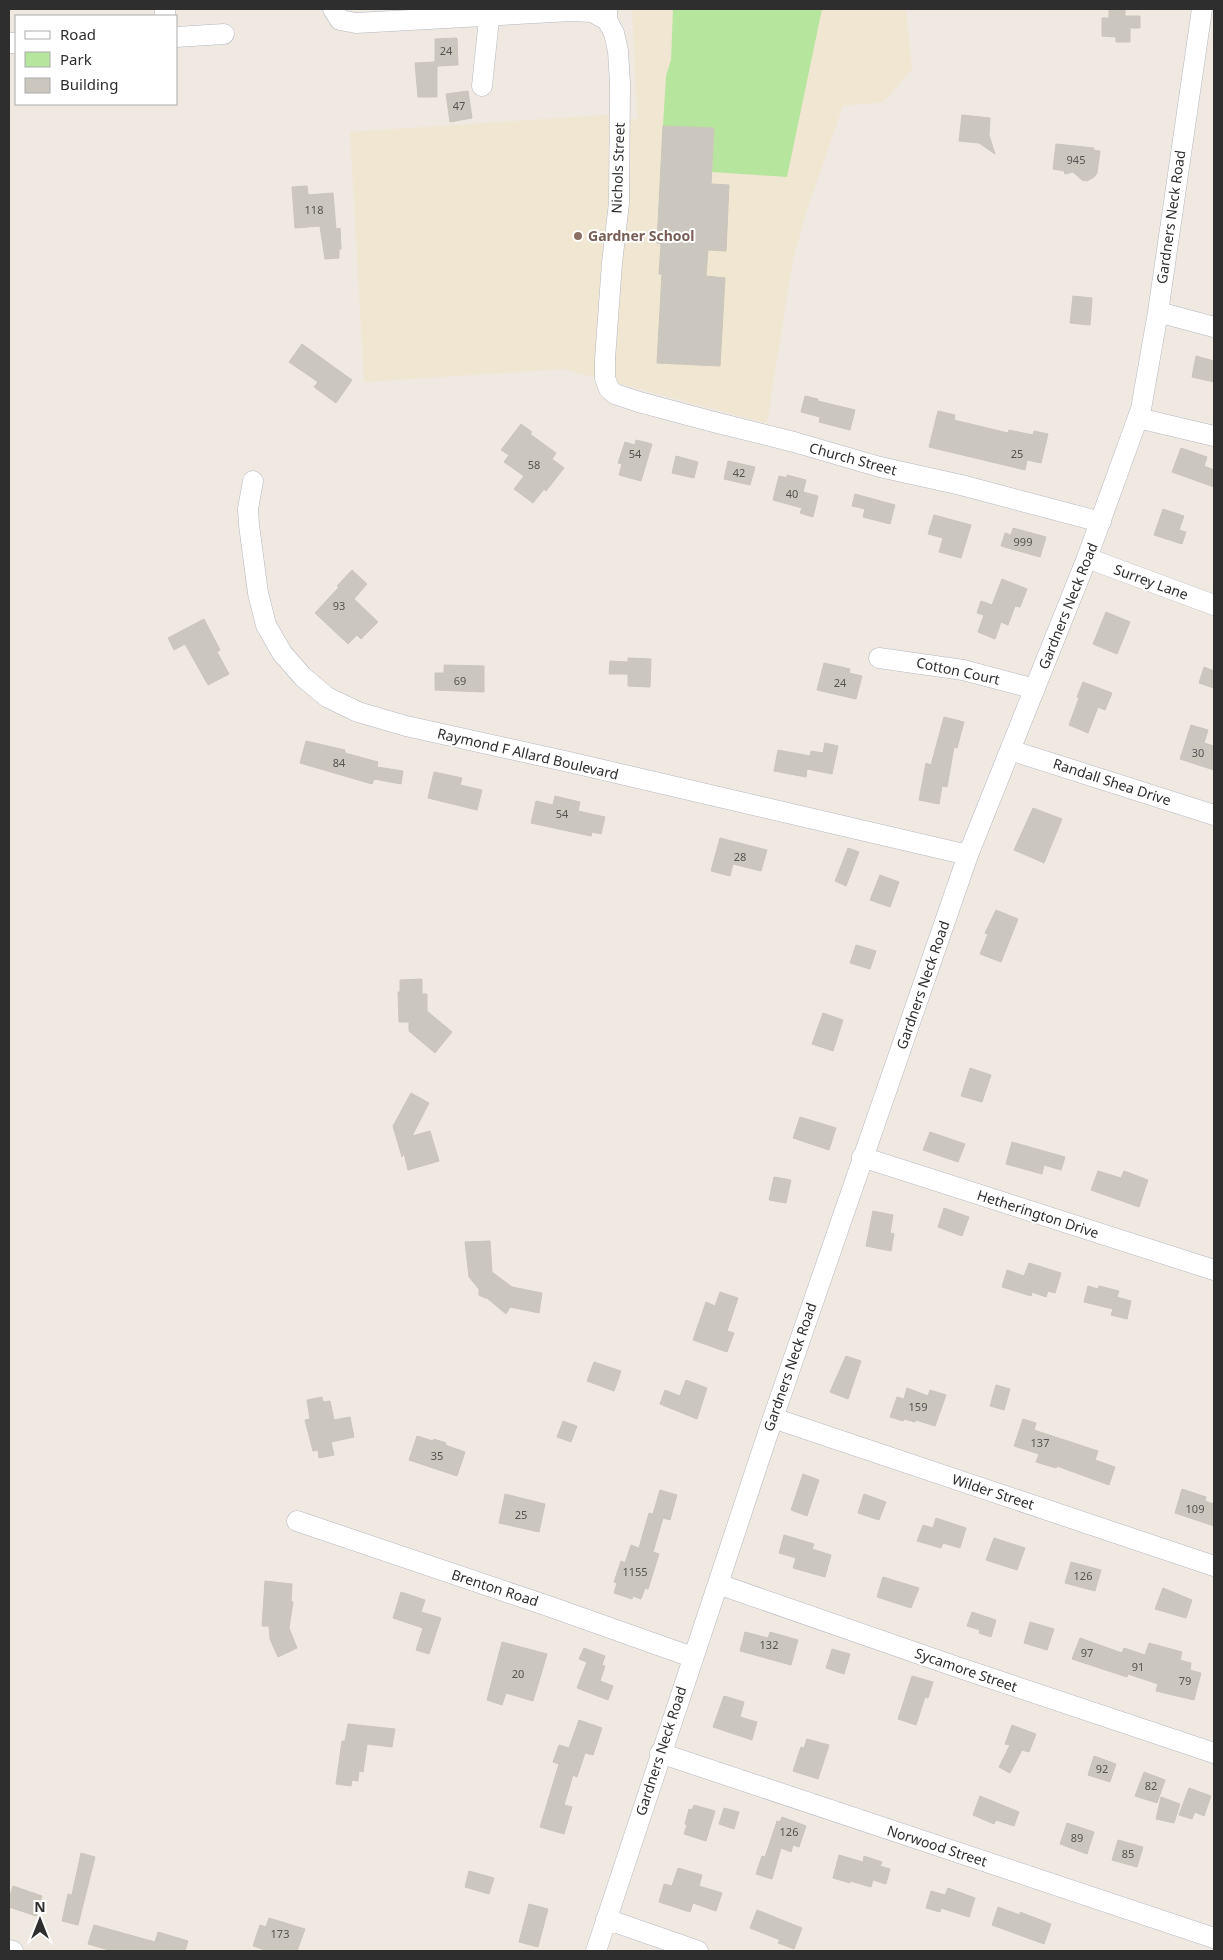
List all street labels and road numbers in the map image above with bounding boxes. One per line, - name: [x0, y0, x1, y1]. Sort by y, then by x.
- street label: Nichols Street: [606, 122, 629, 214]
- street label: Gardners Neck Road: [1152, 149, 1189, 285]
- street label: Church Street: [807, 438, 899, 479]
- street label: Gardners Neck Road: [1033, 540, 1102, 672]
- street label: Surrey Lane: [1111, 559, 1191, 604]
- street label: Cotton Court: [915, 652, 1002, 689]
- street label: Raymond F Allard Boulevard: [436, 723, 621, 784]
- street label: Randall Shea Drive: [1051, 753, 1174, 810]
- street label: Gardners Neck Road: [892, 918, 953, 1052]
- street label: Hetherington Drive: [975, 1185, 1102, 1242]
- street label: Gardners Neck Road: [759, 1300, 820, 1434]
- street label: Wilder Street: [950, 1469, 1037, 1514]
- street label: Brenton Road: [449, 1564, 541, 1611]
- street label: Sycamore Street: [912, 1643, 1020, 1696]
- street label: Gardners Neck Road: [631, 1684, 690, 1818]
- street label: Norwood Street: [885, 1820, 990, 1871]

